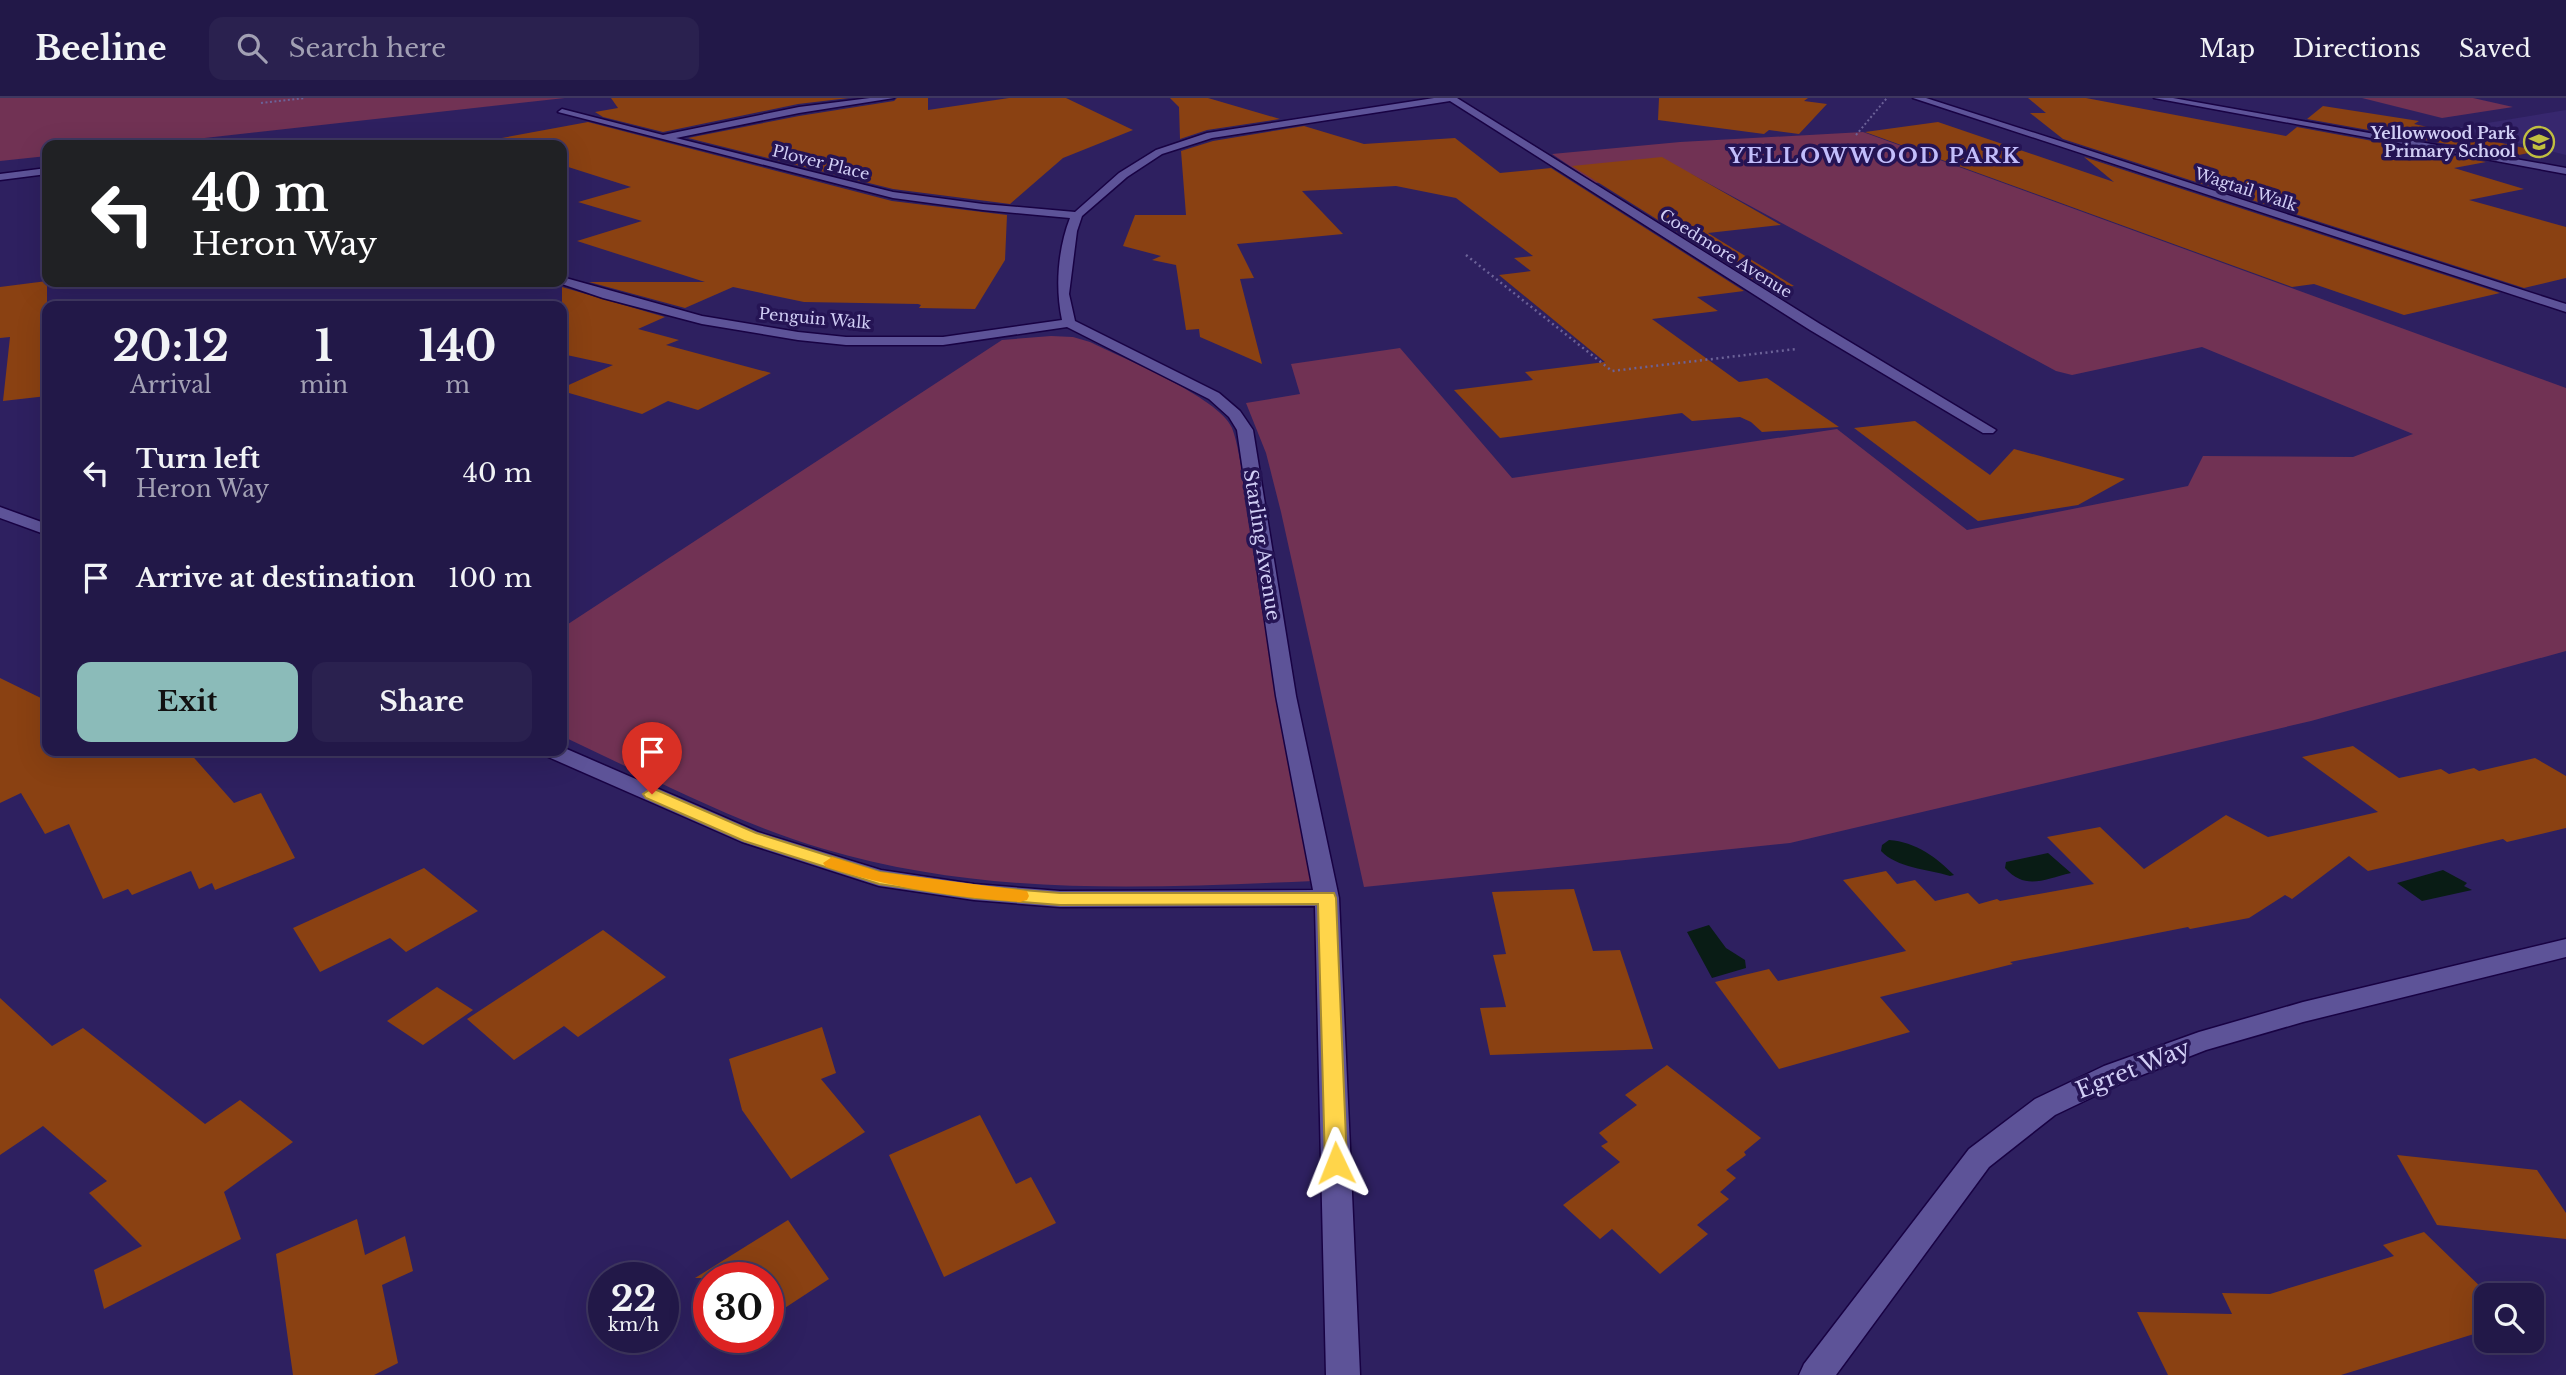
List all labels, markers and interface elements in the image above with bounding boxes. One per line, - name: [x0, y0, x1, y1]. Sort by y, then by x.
- search box: [209, 17, 699, 80]
- text: Beeline: [35, 28, 167, 69]
- icon: search: [233, 29, 271, 67]
- text: Search here: [289, 32, 446, 64]
- text: Map: [2199, 34, 2255, 63]
- text: Directions: [2293, 34, 2421, 63]
- text: Saved: [2459, 34, 2531, 63]
- place label: Yellowwood Park Primary School: [2370, 123, 2516, 161]
- school or university icon: Yellowwood Park Primary School: [2522, 125, 2556, 159]
- street label: Plover Place: [770, 140, 872, 184]
- district label: YELLOWWOOD PARK: [1727, 143, 2022, 169]
- text: 40 m: [192, 163, 329, 224]
- street label: Wagtail Walk: [2191, 163, 2300, 215]
- icon: left: [77, 168, 168, 259]
- street label: Coedmore Avenue: [1656, 204, 1796, 302]
- text: Heron Way: [192, 224, 377, 264]
- street label: Penguin Walk: [758, 303, 872, 333]
- text: 20:12: [113, 320, 229, 372]
- text: 1: [315, 320, 333, 372]
- text: 140: [419, 320, 496, 372]
- text: Arrival: [130, 371, 212, 399]
- text: min: [300, 371, 348, 399]
- text: m: [445, 371, 470, 399]
- text: Turn left: [136, 443, 260, 475]
- icon: left: [77, 454, 115, 492]
- text: 40 m: [463, 457, 532, 489]
- street label: Starling Avenue: [1239, 468, 1285, 622]
- text: Heron Way: [136, 475, 269, 503]
- icon: arrive: [77, 559, 115, 597]
- text: Arrive at destination: [136, 562, 416, 594]
- text: 100 m: [448, 562, 532, 594]
- button: Exit: [77, 662, 298, 742]
- button: Share: [312, 662, 532, 742]
- pin: [622, 722, 682, 794]
- icon: arrive: [633, 733, 671, 771]
- street label: Egret Way: [2072, 1033, 2194, 1105]
- position arrow: [1299, 1126, 1373, 1200]
- speed limit sign: 30: [693, 1262, 784, 1353]
- text: 22: [611, 1277, 656, 1320]
- map controls: [2474, 1283, 2544, 1353]
- button: search: [2474, 1283, 2544, 1353]
- text: km/h: [608, 1314, 659, 1336]

